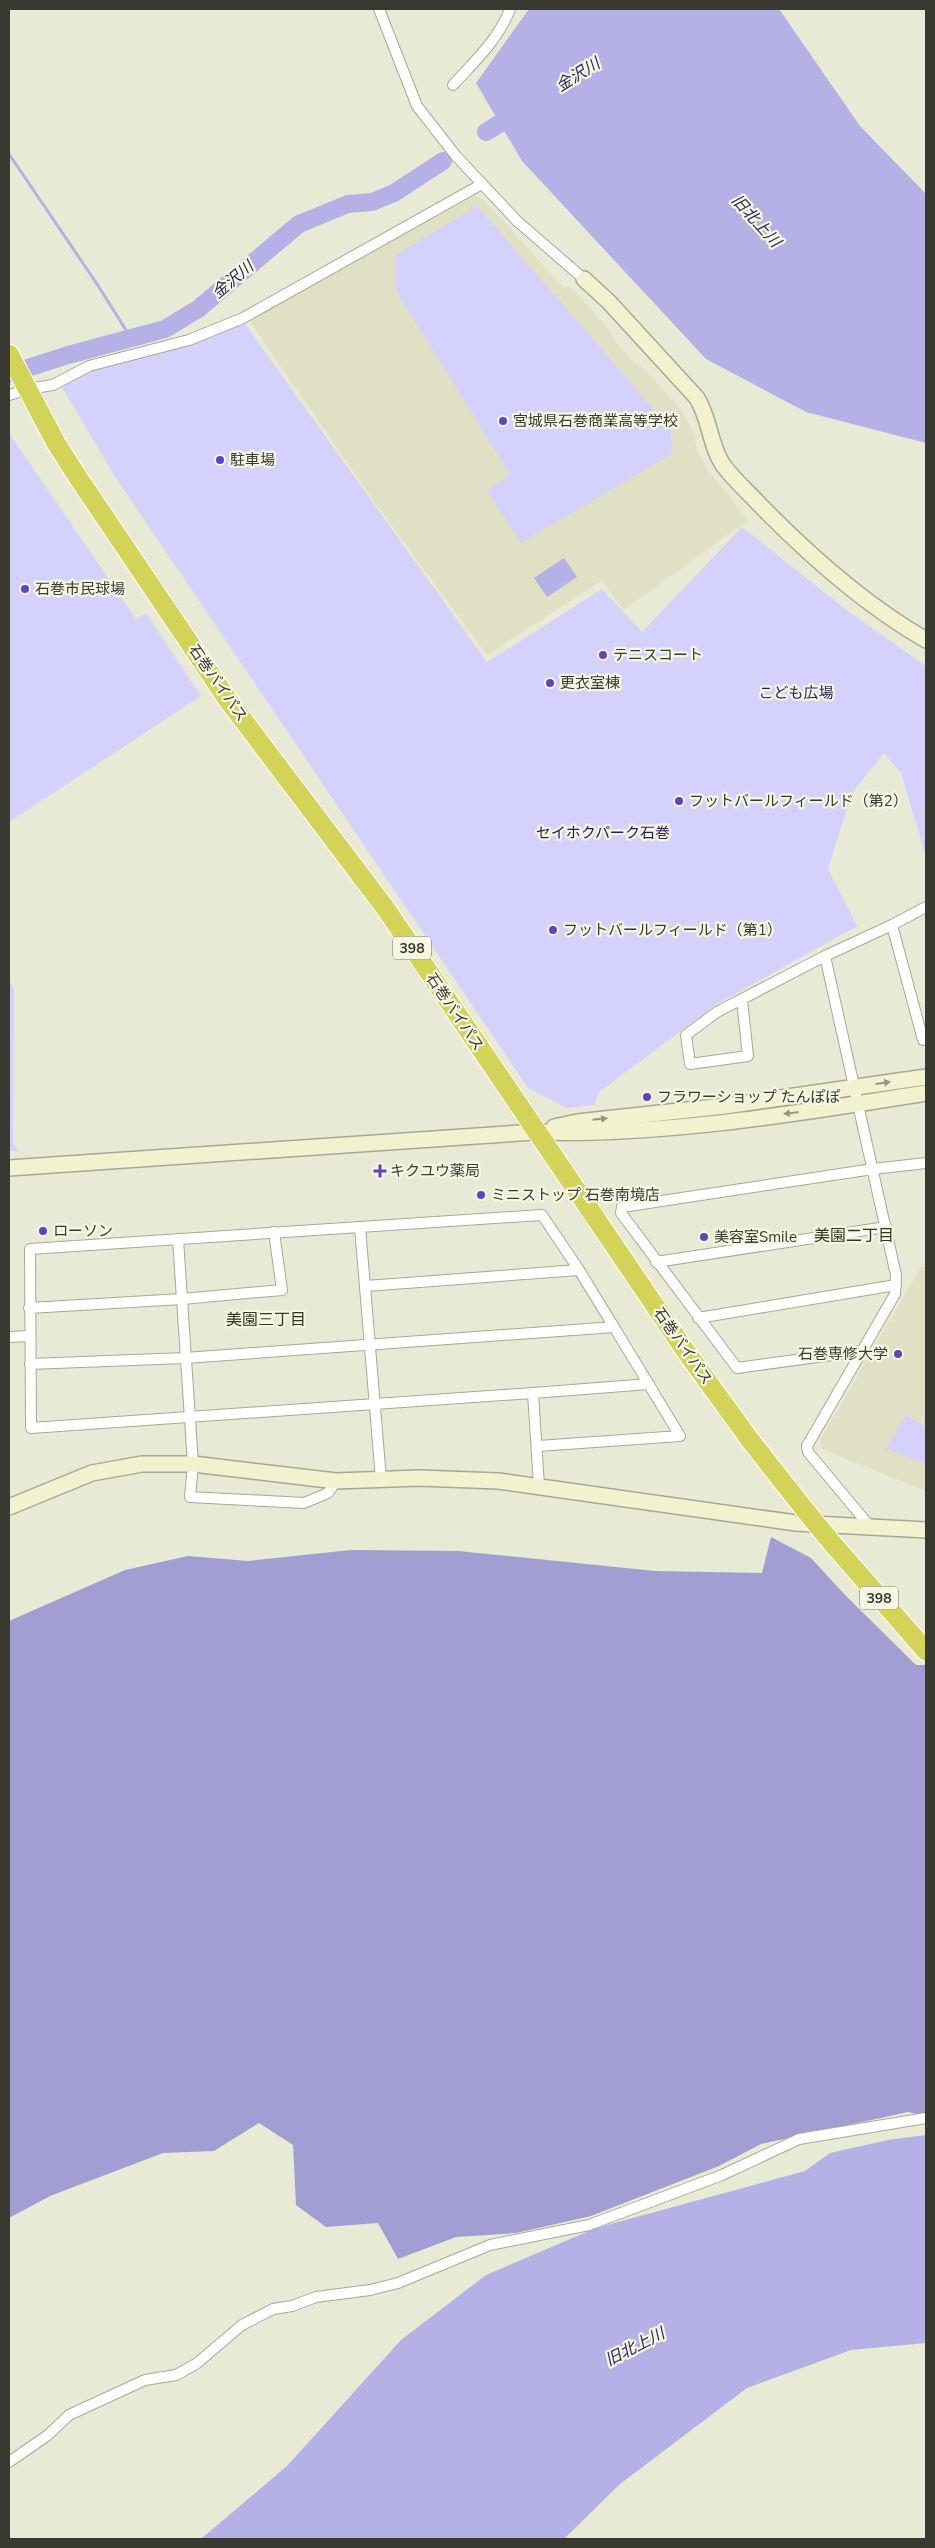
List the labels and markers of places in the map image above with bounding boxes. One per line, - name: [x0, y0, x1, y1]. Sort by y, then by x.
- place label: 宮城県石巻商業高等学校: [513, 411, 678, 431]
- marker: 宮城県石巻商業高等学校: [497, 415, 509, 427]
- place label: 駐車場: [230, 450, 275, 470]
- marker: 駐車場: [214, 454, 226, 466]
- place label: 石巻市民球場: [35, 579, 125, 599]
- marker: 石巻市民球場: [19, 583, 31, 595]
- place label: テニスコート: [613, 645, 703, 665]
- marker: テニスコート: [597, 649, 609, 661]
- place label: 更衣室棟: [560, 673, 620, 693]
- marker: 更衣室棟: [544, 677, 556, 689]
- place label: フットバールフィールド（第2）: [689, 791, 908, 811]
- marker: フットバールフィールド（第2）: [673, 795, 685, 807]
- place label: フットバールフィールド（第1）: [563, 920, 782, 940]
- marker: フットバールフィールド（第1）: [547, 924, 559, 936]
- place label: フラワーショップ たんぽぽ: [657, 1087, 841, 1107]
- marker: フラワーショップ たんぽぽ: [641, 1091, 653, 1103]
- place label: キクユウ薬局: [390, 1161, 480, 1181]
- marker: キクユウ薬局: [374, 1165, 386, 1177]
- place label: ミニストップ 石巻南境店: [491, 1185, 660, 1205]
- marker: ミニストップ 石巻南境店: [475, 1189, 487, 1201]
- place label: ローソン: [53, 1221, 113, 1241]
- marker: ローソン: [37, 1225, 49, 1237]
- place label: 美容室Smile: [714, 1227, 797, 1247]
- marker: 美容室Smile: [698, 1231, 710, 1243]
- place label: 石巻専修大学: [798, 1344, 888, 1364]
- marker: 石巻専修大学: [892, 1348, 904, 1360]

